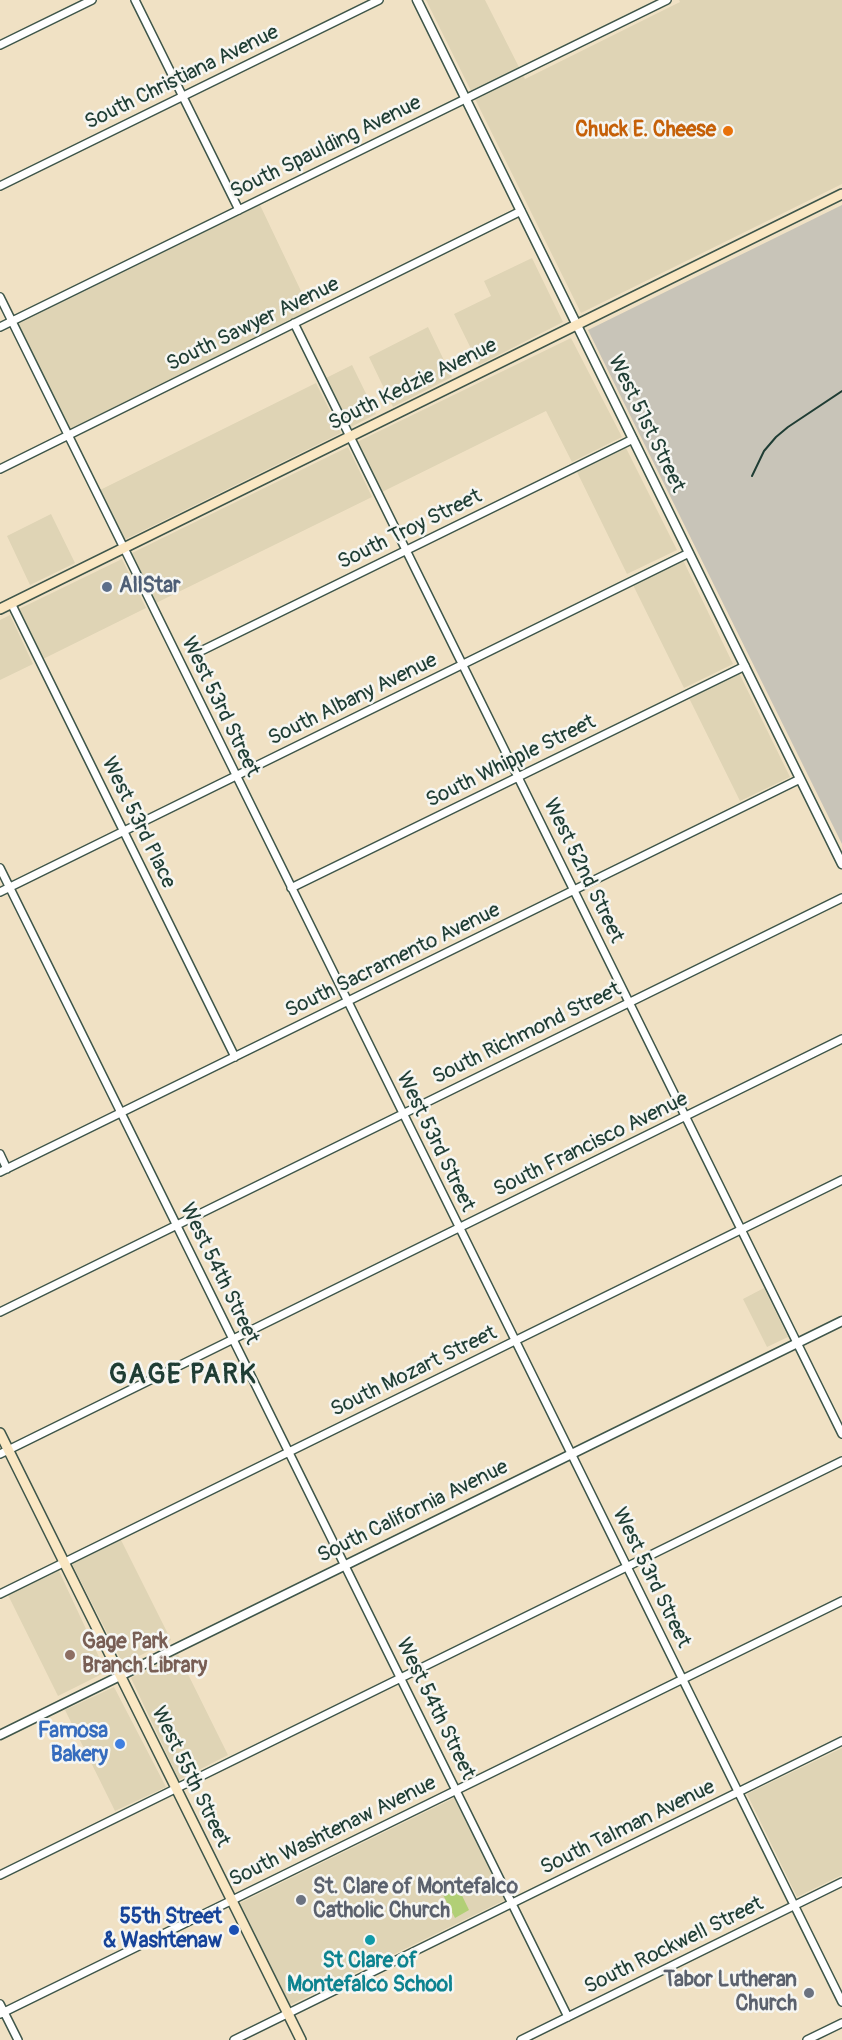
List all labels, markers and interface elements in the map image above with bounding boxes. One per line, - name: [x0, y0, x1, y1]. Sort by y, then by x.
- street label: South Christiana Avenue: [81, 20, 283, 136]
- street label: South Spaulding Avenue: [226, 91, 426, 205]
- place label: Chuck E. Cheese: [575, 118, 716, 144]
- marker: Chuck E. Cheese: [721, 124, 735, 138]
- street label: South Sawyer Avenue: [163, 272, 343, 378]
- street label: South Kedzie Avenue: [325, 333, 501, 437]
- street label: West 51st Street: [602, 351, 690, 497]
- street label: South Troy Street: [334, 484, 486, 576]
- place label: AllStar: [119, 574, 181, 600]
- marker: AllStar: [100, 580, 114, 594]
- street label: West 53rd Street: [175, 633, 265, 781]
- street label: South Albany Avenue: [265, 648, 441, 752]
- street label: South Whipple Street: [422, 710, 600, 814]
- street label: West 53rd Place: [95, 753, 181, 893]
- street label: West 52nd Street: [537, 795, 629, 947]
- street label: South Sacramento Avenue: [281, 898, 505, 1024]
- street label: South Richmond Street: [429, 977, 625, 1091]
- street label: West 53rd Street: [390, 1068, 480, 1216]
- street label: South Francisco Avenue: [490, 1087, 692, 1203]
- street label: West 54th Street: [174, 1199, 264, 1349]
- street label: South Mozart Street: [327, 1321, 501, 1423]
- district label: GAGE PARK: [109, 1360, 257, 1392]
- street label: South California Avenue: [314, 1455, 512, 1569]
- street label: West 53rd Street: [606, 1504, 696, 1652]
- place label: Gage Park Branch Library: [82, 1630, 207, 1680]
- street label: West 54th Street: [390, 1634, 480, 1784]
- marker: Gage Park Branch Library: [63, 1648, 77, 1662]
- street label: West 55th Street: [145, 1703, 235, 1851]
- place label: Famosa Bakery: [38, 1719, 108, 1769]
- marker: Famosa Bakery: [113, 1737, 127, 1751]
- street label: South Washtenaw Avenue: [225, 1771, 441, 1893]
- street label: South Talman Avenue: [537, 1775, 719, 1881]
- place label: St. Clare of Montefalco Catholic Church: [313, 1875, 518, 1925]
- street label: South Rockwell Street: [580, 1892, 768, 2000]
- marker: St. Clare of Montefalco Catholic Church: [294, 1893, 308, 1907]
- place label: 55th Street & Washtenaw: [103, 1905, 222, 1955]
- marker: 55th Street & Washtenaw: [227, 1923, 241, 1937]
- marker: St Clare of Montefalco School: [363, 1933, 377, 1947]
- place label: St Clare of Montefalco School: [287, 1949, 453, 1999]
- place label: Tabor Lutheran Church: [664, 1968, 797, 2018]
- marker: Tabor Lutheran Church: [802, 1986, 816, 2000]

